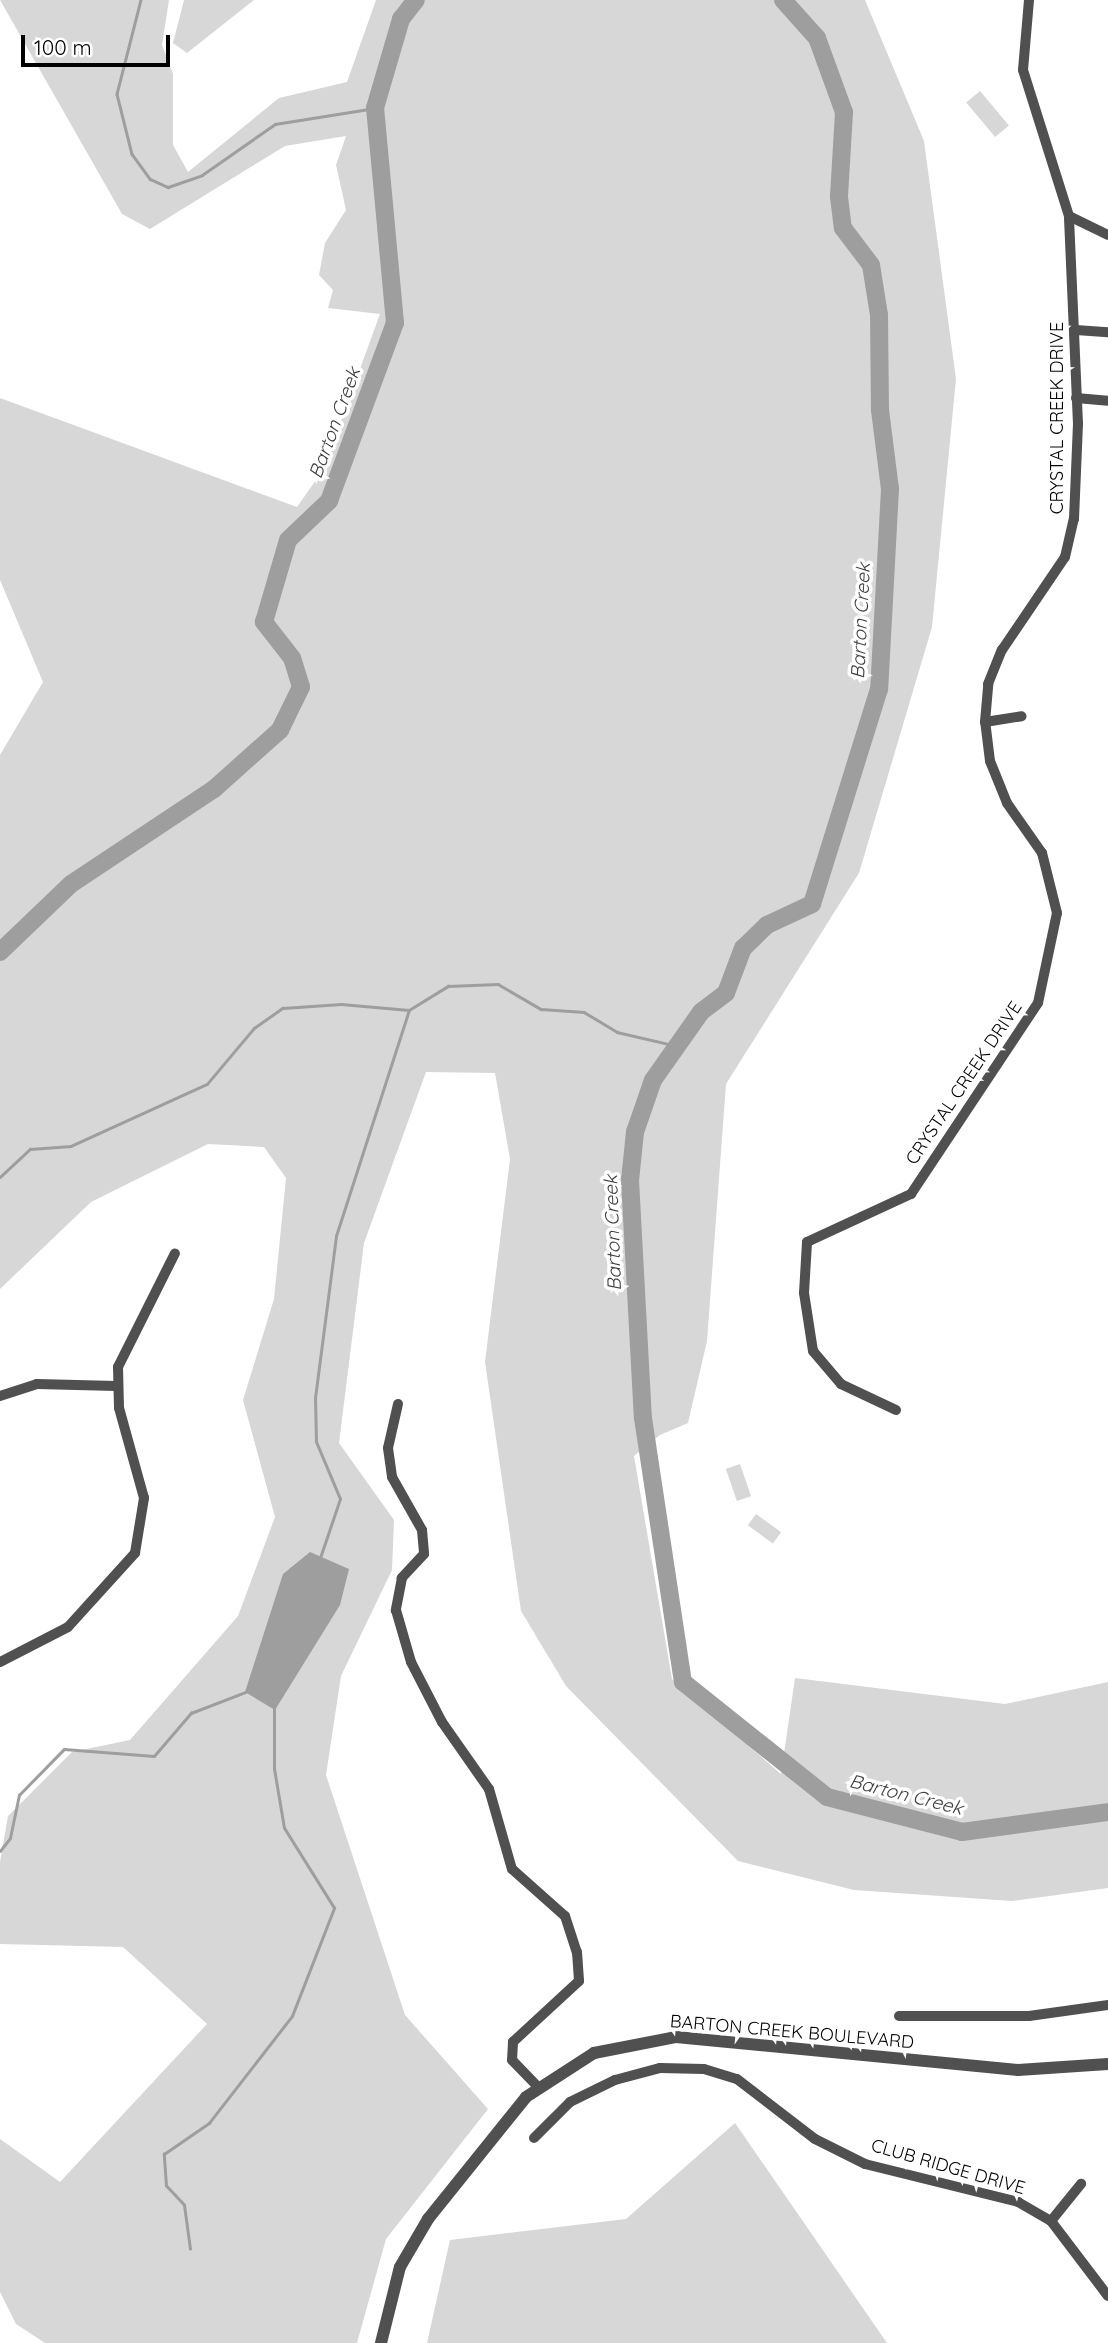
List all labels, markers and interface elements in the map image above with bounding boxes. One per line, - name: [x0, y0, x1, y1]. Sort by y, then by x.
- scale bar: [24, 21, 173, 65]
- text: 100 m: [34, 34, 92, 60]
- street label: CRYSTAL CREEK DRIVE: [1046, 322, 1068, 514]
- water label: Barton Creek: [304, 365, 366, 481]
- water label: Barton Creek: [847, 562, 875, 680]
- street label: CRYSTAL CREEK DRIVE: [901, 997, 1027, 1169]
- water label: Barton Creek: [600, 1175, 626, 1291]
- water label: Barton Creek: [847, 1770, 965, 1820]
- street label: BARTON CREEK BOULEVARD: [669, 2011, 915, 2053]
- street label: CLUB RIDGE DRIVE: [868, 2135, 1028, 2199]

